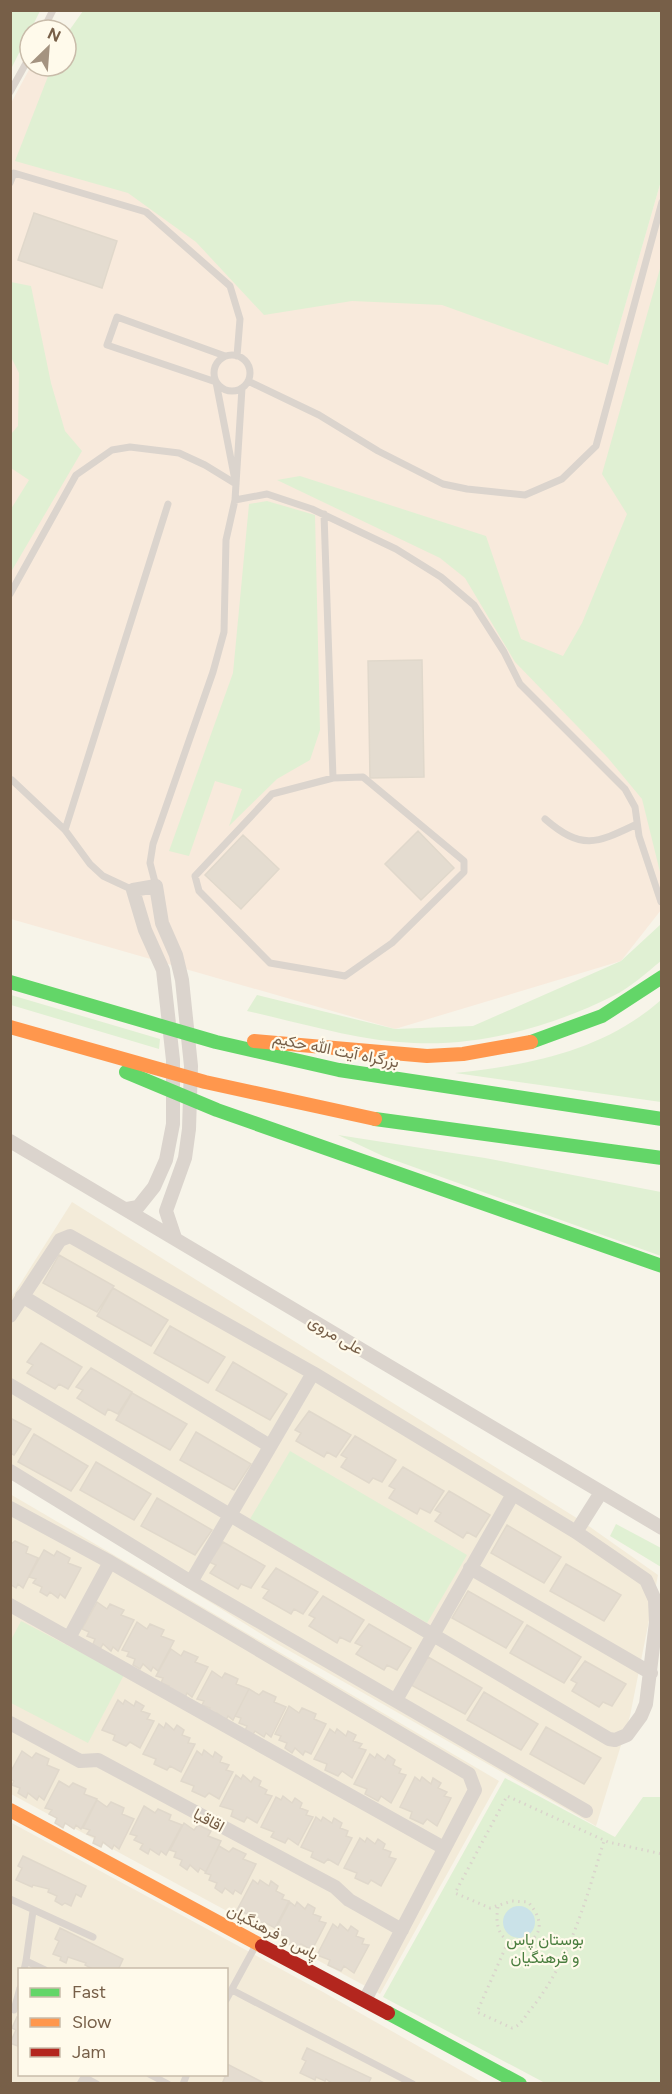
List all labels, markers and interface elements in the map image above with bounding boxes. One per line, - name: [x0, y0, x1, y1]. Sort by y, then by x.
- north arrow: [18, 18, 78, 78]
- text: N: [45, 24, 64, 46]
- street label: بزرگراه آیت الله حکیم: [271, 1028, 401, 1073]
- street label: علی مروی: [305, 1311, 367, 1360]
- street label: اقاقیا: [190, 1804, 228, 1836]
- street label: پاس و فرهنگیان: [223, 1900, 322, 1966]
- park label: بوستان پاس و فرهنگیان: [506, 1930, 584, 1968]
- legend: [18, 1968, 228, 2076]
- text: Fast: [72, 1981, 106, 2003]
- text: Slow: [72, 2011, 111, 2033]
- text: Jam: [72, 2041, 106, 2063]

